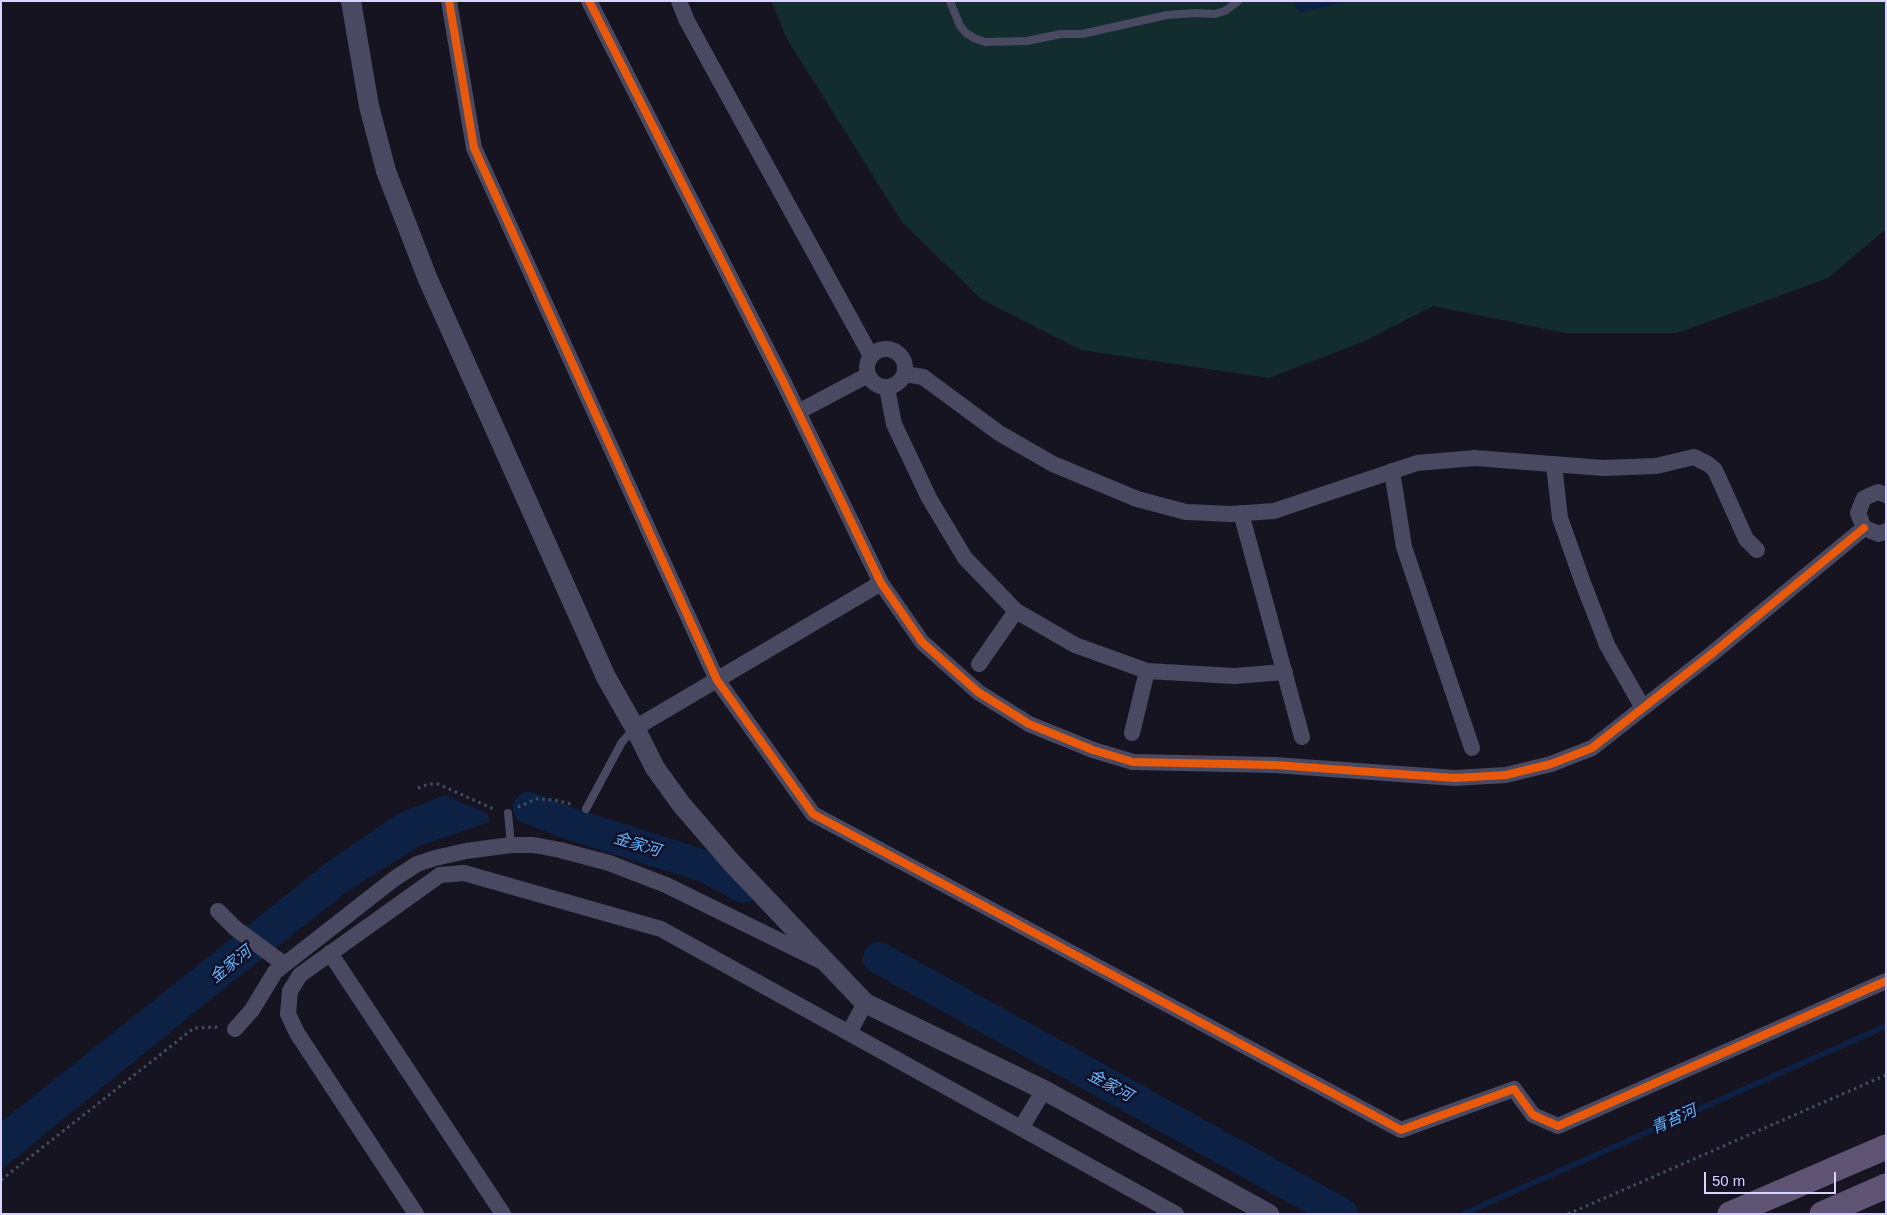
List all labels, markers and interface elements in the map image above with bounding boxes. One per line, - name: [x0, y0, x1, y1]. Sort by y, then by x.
- water label: 金家河: [611, 829, 663, 861]
- water label: 金家河: [206, 942, 256, 988]
- water label: 金家河: [1084, 1066, 1136, 1106]
- water label: 青苔河: [1648, 1101, 1700, 1139]
- scale bar: [1707, 1162, 1840, 1194]
- text: 50 m: [1712, 1172, 1745, 1189]

